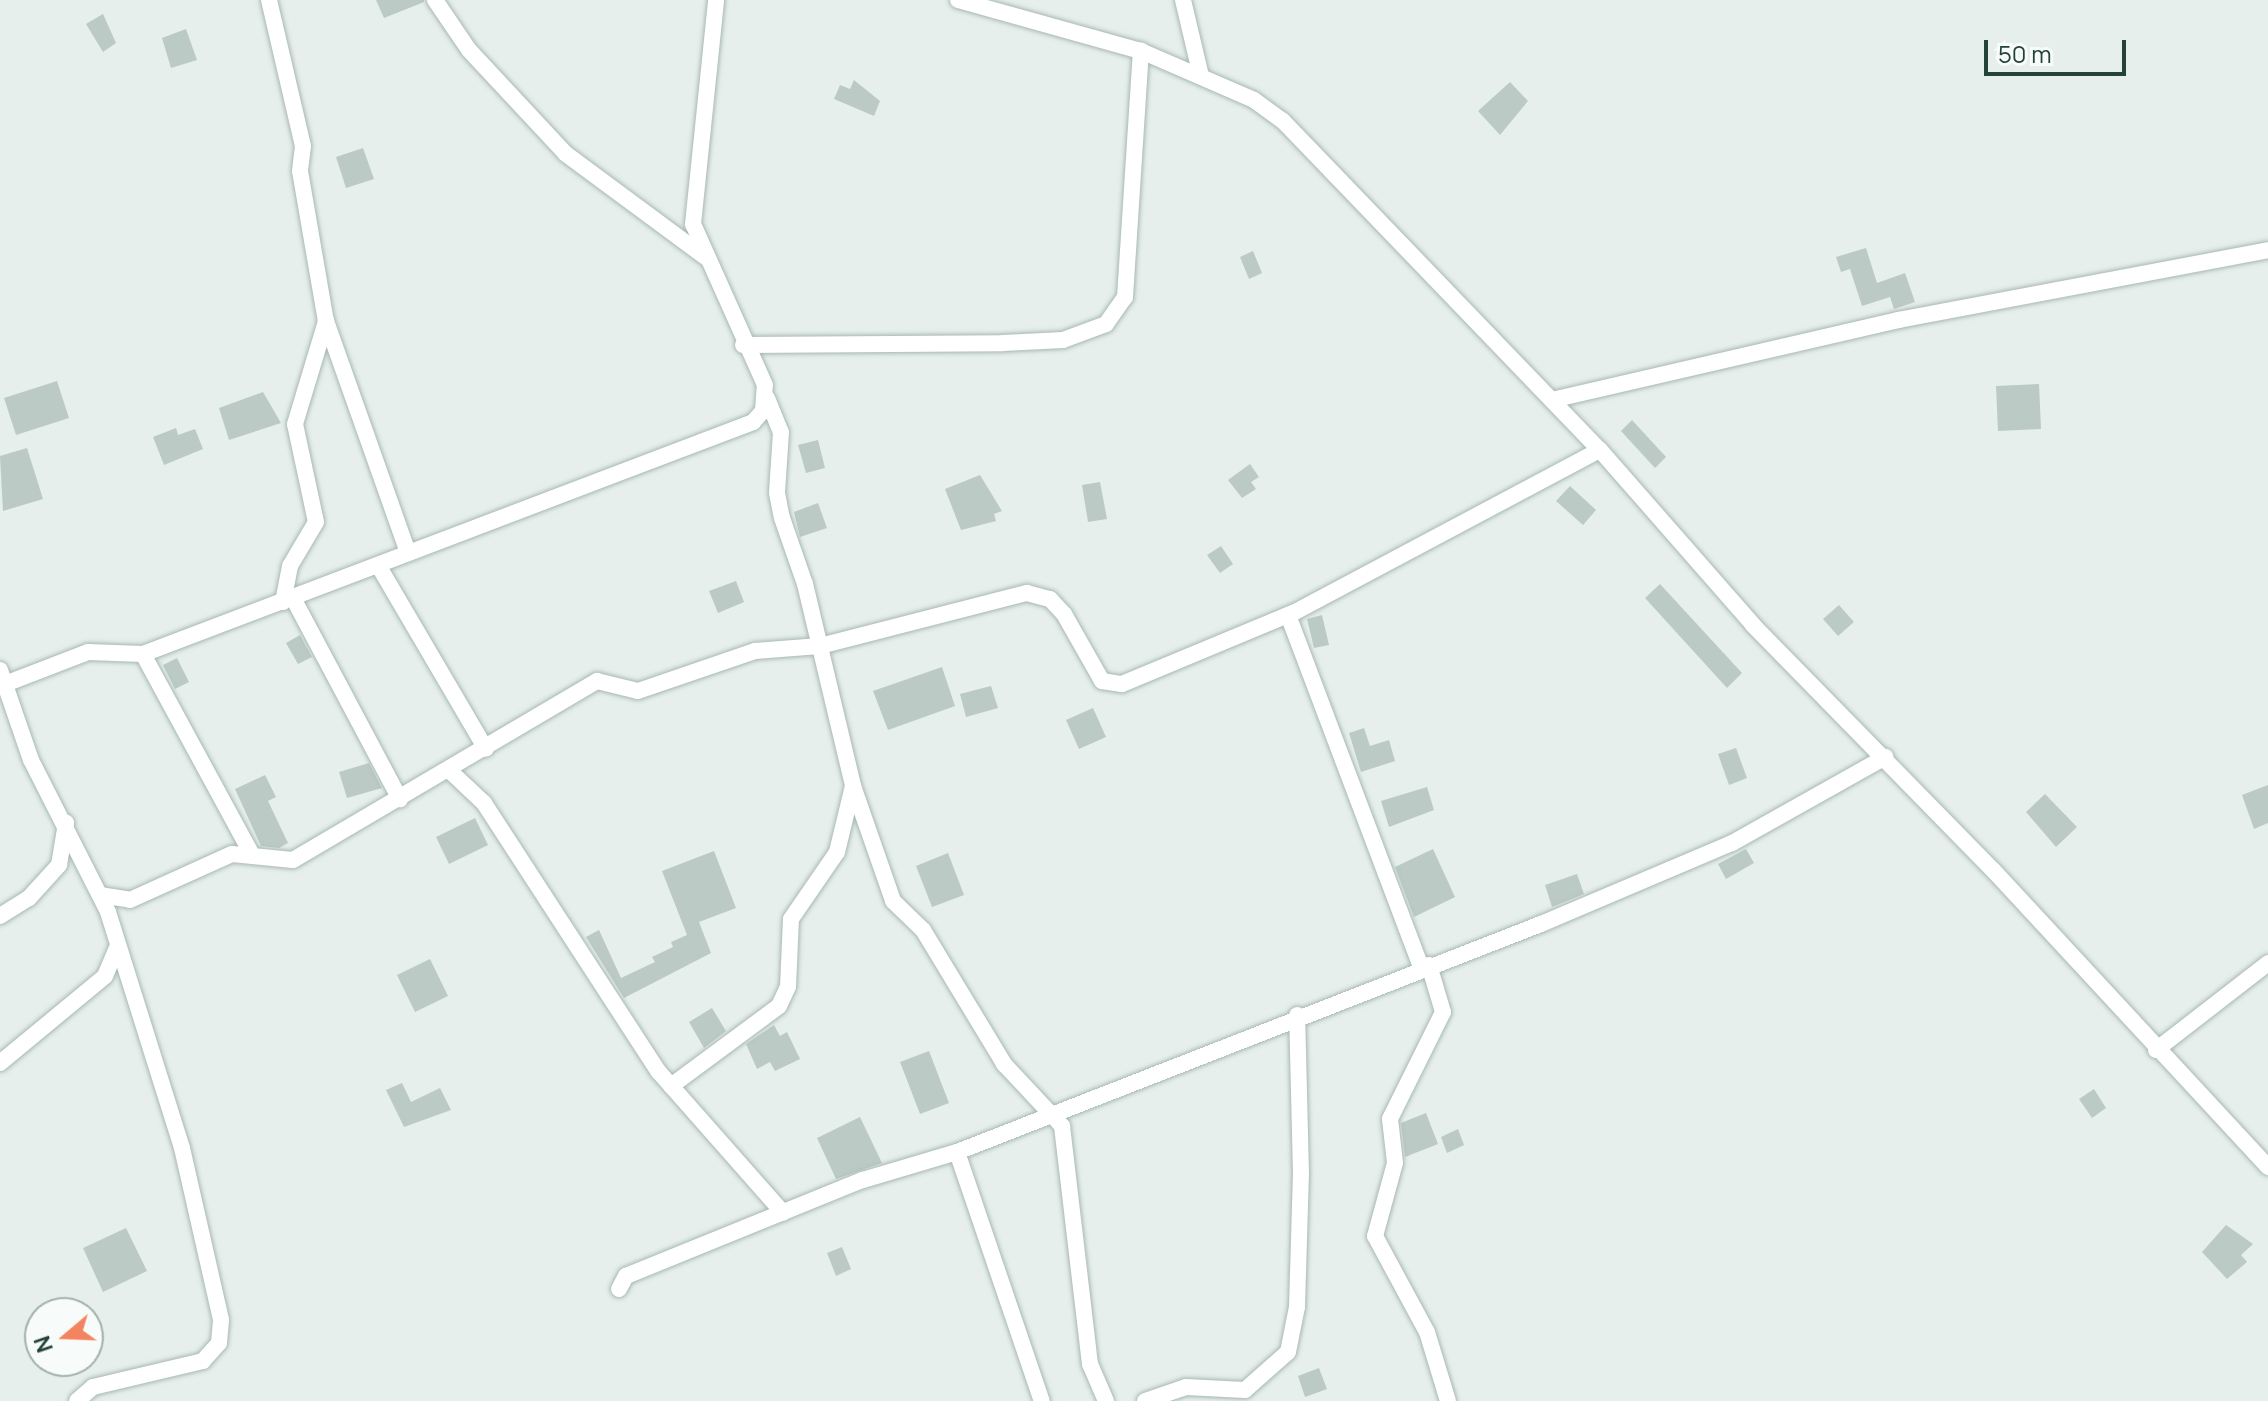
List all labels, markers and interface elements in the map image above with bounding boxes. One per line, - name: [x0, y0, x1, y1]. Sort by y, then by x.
- scale bar: [1988, 24, 2130, 74]
- text: 50 m: [1998, 37, 2052, 70]
- north arrow: [24, 1297, 104, 1377]
- text: N: [26, 1332, 60, 1357]

